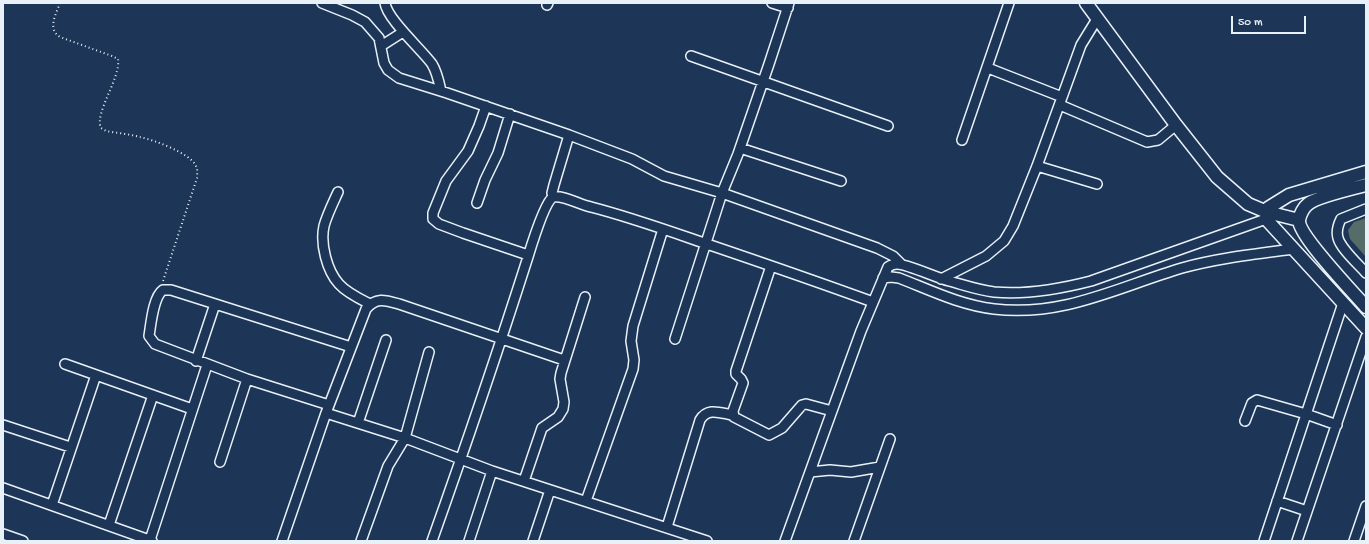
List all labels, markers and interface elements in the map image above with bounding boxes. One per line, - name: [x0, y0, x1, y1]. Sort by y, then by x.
- scale bar: [1233, 8, 1308, 34]
- text: 50 m: [1238, 16, 1263, 30]

